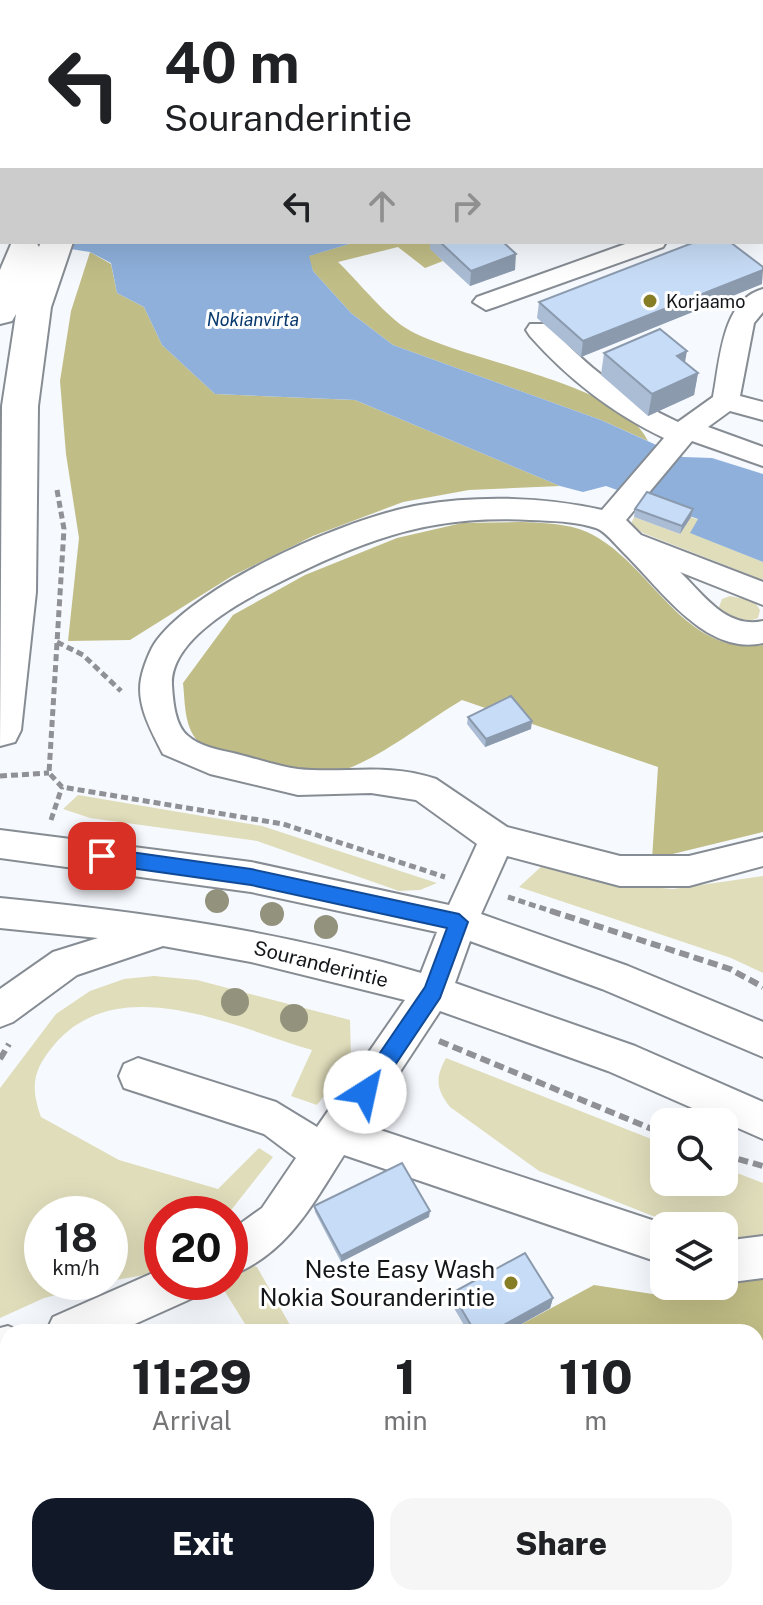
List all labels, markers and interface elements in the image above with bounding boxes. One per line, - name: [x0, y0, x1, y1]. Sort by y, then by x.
- text: 40 m: [164, 30, 300, 96]
- icon: left: [32, 32, 136, 136]
- text: Souranderintie: [164, 97, 412, 139]
- icon: left: [276, 184, 320, 228]
- icon: ahead: [360, 184, 404, 228]
- icon: right: [444, 184, 488, 228]
- place label: Korjaamo: [666, 291, 745, 312]
- marker: Korjaamo: [641, 292, 659, 310]
- water label: Nokianvirta: [207, 309, 299, 330]
- pin: [68, 822, 136, 890]
- icon: arrive: [80, 834, 124, 878]
- street label: Souranderintie: [251, 936, 391, 992]
- position arrow: [323, 1050, 407, 1134]
- map controls: [650, 1108, 738, 1300]
- button: search: [650, 1108, 738, 1196]
- speed limit sign: 20: [144, 1196, 248, 1300]
- button: layers: [650, 1212, 738, 1300]
- text: 18: [54, 1214, 98, 1261]
- place label: Neste Easy Wash Nokia Souranderintie: [260, 1255, 495, 1311]
- text: km/h: [52, 1256, 100, 1280]
- marker: Neste Easy Wash Nokia Souranderintie: [502, 1274, 520, 1292]
- text: 11:29: [131, 1348, 252, 1405]
- text: 1: [395, 1348, 416, 1405]
- text: 110: [559, 1348, 633, 1405]
- text: Arrival: [152, 1405, 232, 1436]
- text: min: [383, 1405, 427, 1436]
- text: m: [584, 1405, 607, 1436]
- button: Exit: [32, 1498, 374, 1590]
- button: Share: [390, 1498, 732, 1590]

